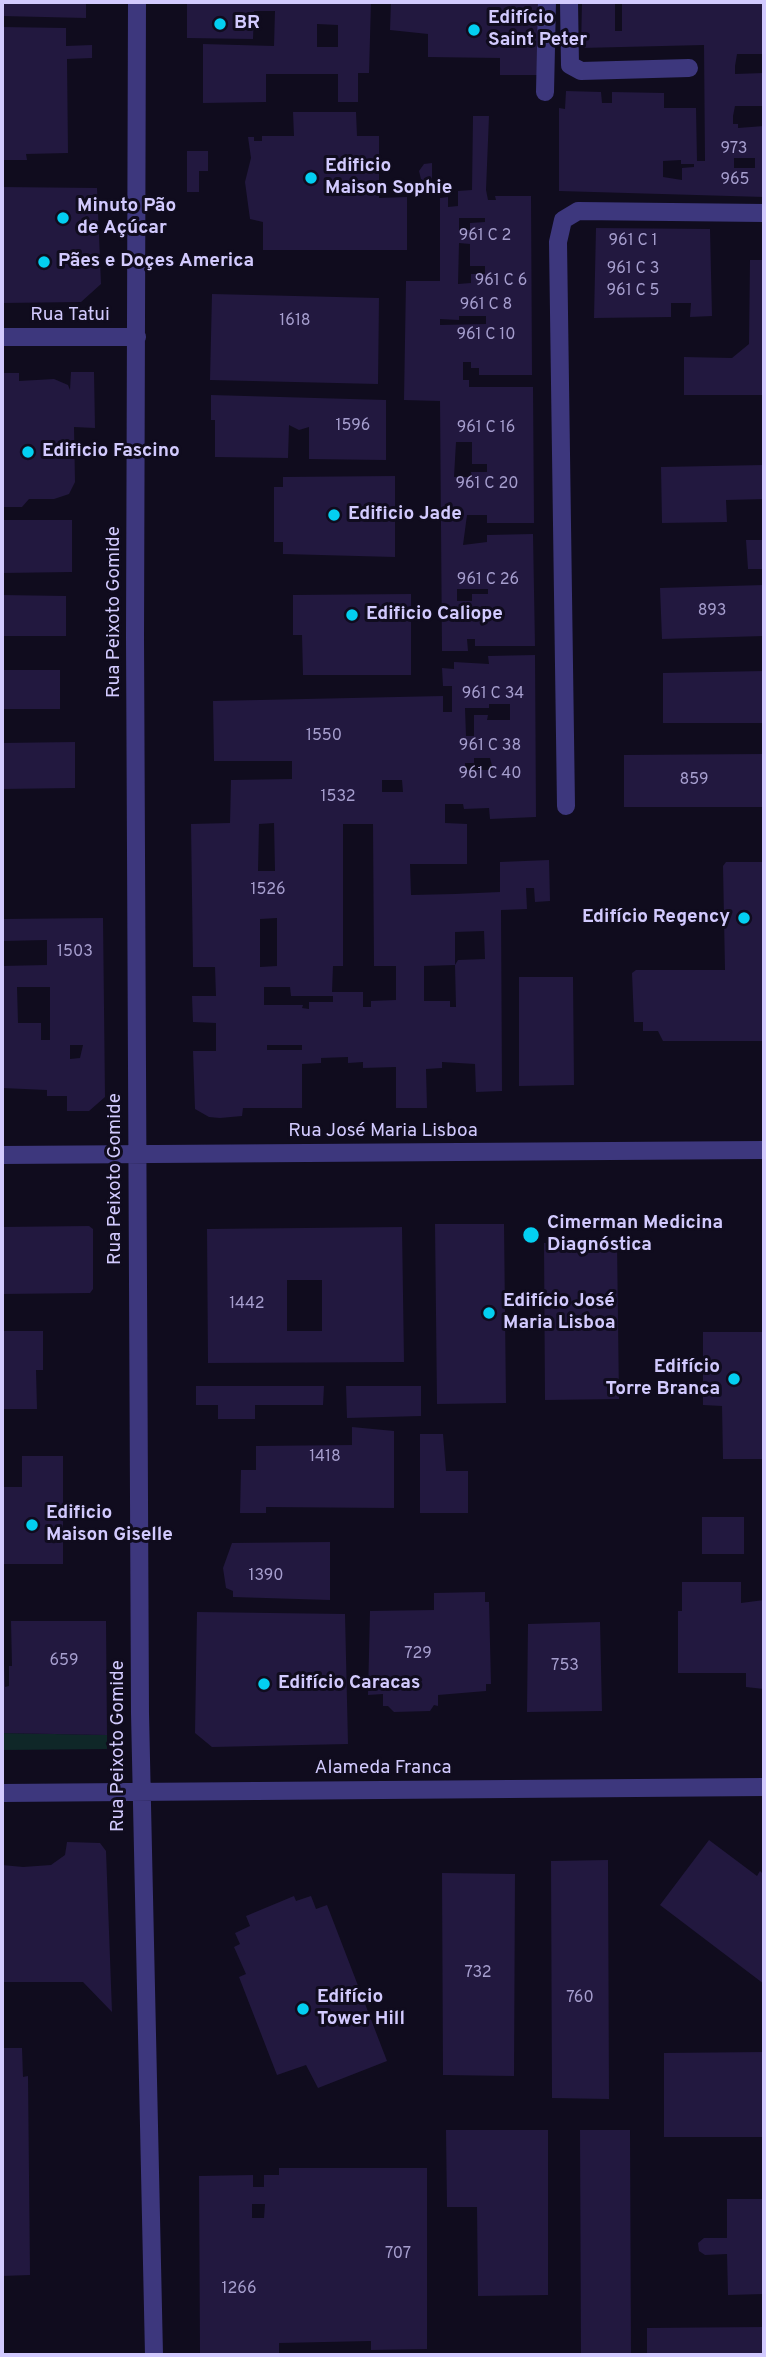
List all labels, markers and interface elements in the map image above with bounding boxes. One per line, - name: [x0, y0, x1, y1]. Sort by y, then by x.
- place label: Edifício Saint Peter: [488, 8, 587, 52]
- place label: BR: [234, 13, 260, 35]
- marker: BR: [212, 16, 228, 32]
- marker: Edifício Saint Peter: [466, 22, 482, 38]
- house number: 973: [721, 140, 747, 160]
- place label: Edificio Maison Sophie: [325, 156, 452, 200]
- marker: Edificio Maison Sophie: [303, 170, 319, 186]
- house number: 965: [720, 171, 750, 191]
- place label: Minuto Pão de Açúcar: [77, 196, 176, 240]
- marker: Minuto Pão de Açúcar: [55, 210, 71, 226]
- house number: 961 C 2: [459, 227, 511, 247]
- house number: 961 C 1: [609, 232, 657, 252]
- place label: Pães e Doçes America: [58, 251, 254, 273]
- marker: Pães e Doçes America: [36, 254, 52, 270]
- house number: 961 C 3: [607, 260, 659, 280]
- house number: 961 C 6: [475, 272, 527, 292]
- house number: 961 C 5: [607, 282, 659, 302]
- house number: 961 C 8: [460, 296, 512, 316]
- street label: Rua Tatui: [30, 305, 110, 327]
- house number: 1618: [279, 312, 311, 332]
- house number: 961 C 10: [456, 326, 516, 346]
- house number: 1596: [336, 417, 370, 437]
- house number: 961 C 16: [457, 419, 515, 439]
- place label: Edificio Fascino: [42, 441, 180, 463]
- marker: Edificio Fascino: [20, 444, 36, 460]
- house number: 961 C 20: [455, 475, 519, 495]
- place label: Edificio Jade: [348, 504, 462, 526]
- marker: Edificio Jade: [326, 507, 342, 523]
- street label: Rua Peixoto Gomide: [104, 526, 126, 698]
- house number: 961 C 26: [457, 571, 519, 591]
- house number: 893: [698, 602, 726, 622]
- place label: Edificio Caliope: [366, 604, 503, 626]
- marker: Edificio Caliope: [344, 607, 360, 623]
- house number: 961 C 34: [462, 685, 524, 705]
- house number: 1550: [306, 727, 342, 747]
- house number: 961 C 38: [459, 737, 521, 757]
- house number: 961 C 40: [458, 765, 522, 785]
- house number: 859: [679, 771, 709, 791]
- house number: 1532: [320, 788, 356, 808]
- house number: 1526: [250, 881, 286, 901]
- place label: Edifício Regency: [582, 907, 730, 929]
- marker: Edifício Regency: [736, 910, 752, 926]
- house number: 1503: [57, 943, 93, 963]
- street label: Rua Peixoto Gomide: [105, 1093, 127, 1265]
- street label: Rua José Maria Lisboa: [288, 1121, 478, 1143]
- place label: Cimerman Medicina Diagnóstica: [547, 1213, 723, 1257]
- marker: Cimerman Medicina Diagnóstica: [521, 1225, 541, 1245]
- place label: Edifício José Maria Lisboa: [503, 1291, 616, 1335]
- house number: 1442: [229, 1295, 265, 1315]
- marker: Edifício José Maria Lisboa: [481, 1305, 497, 1321]
- place label: Edifício Torre Branca: [606, 1357, 720, 1401]
- marker: Edifício Torre Branca: [726, 1371, 742, 1387]
- house number: 1418: [309, 1448, 341, 1468]
- place label: Edificio Maison Giselle: [46, 1503, 173, 1547]
- marker: Edificio Maison Giselle: [24, 1517, 40, 1533]
- house number: 1390: [249, 1567, 283, 1587]
- house number: 729: [404, 1645, 432, 1665]
- house number: 659: [50, 1652, 78, 1672]
- house number: 753: [551, 1657, 579, 1677]
- street label: Rua Peixoto Gomide: [108, 1660, 130, 1832]
- place label: Edifício Caracas: [278, 1673, 420, 1695]
- marker: Edifício Caracas: [256, 1676, 272, 1692]
- street label: Alameda Franca: [315, 1758, 451, 1780]
- house number: 732: [464, 1964, 492, 1984]
- place label: Edifício Tower Hill: [317, 1987, 405, 2031]
- house number: 760: [566, 1989, 594, 2009]
- marker: Edifício Tower Hill: [295, 2001, 311, 2017]
- house number: 707: [385, 2245, 411, 2265]
- house number: 1266: [222, 2280, 256, 2300]

